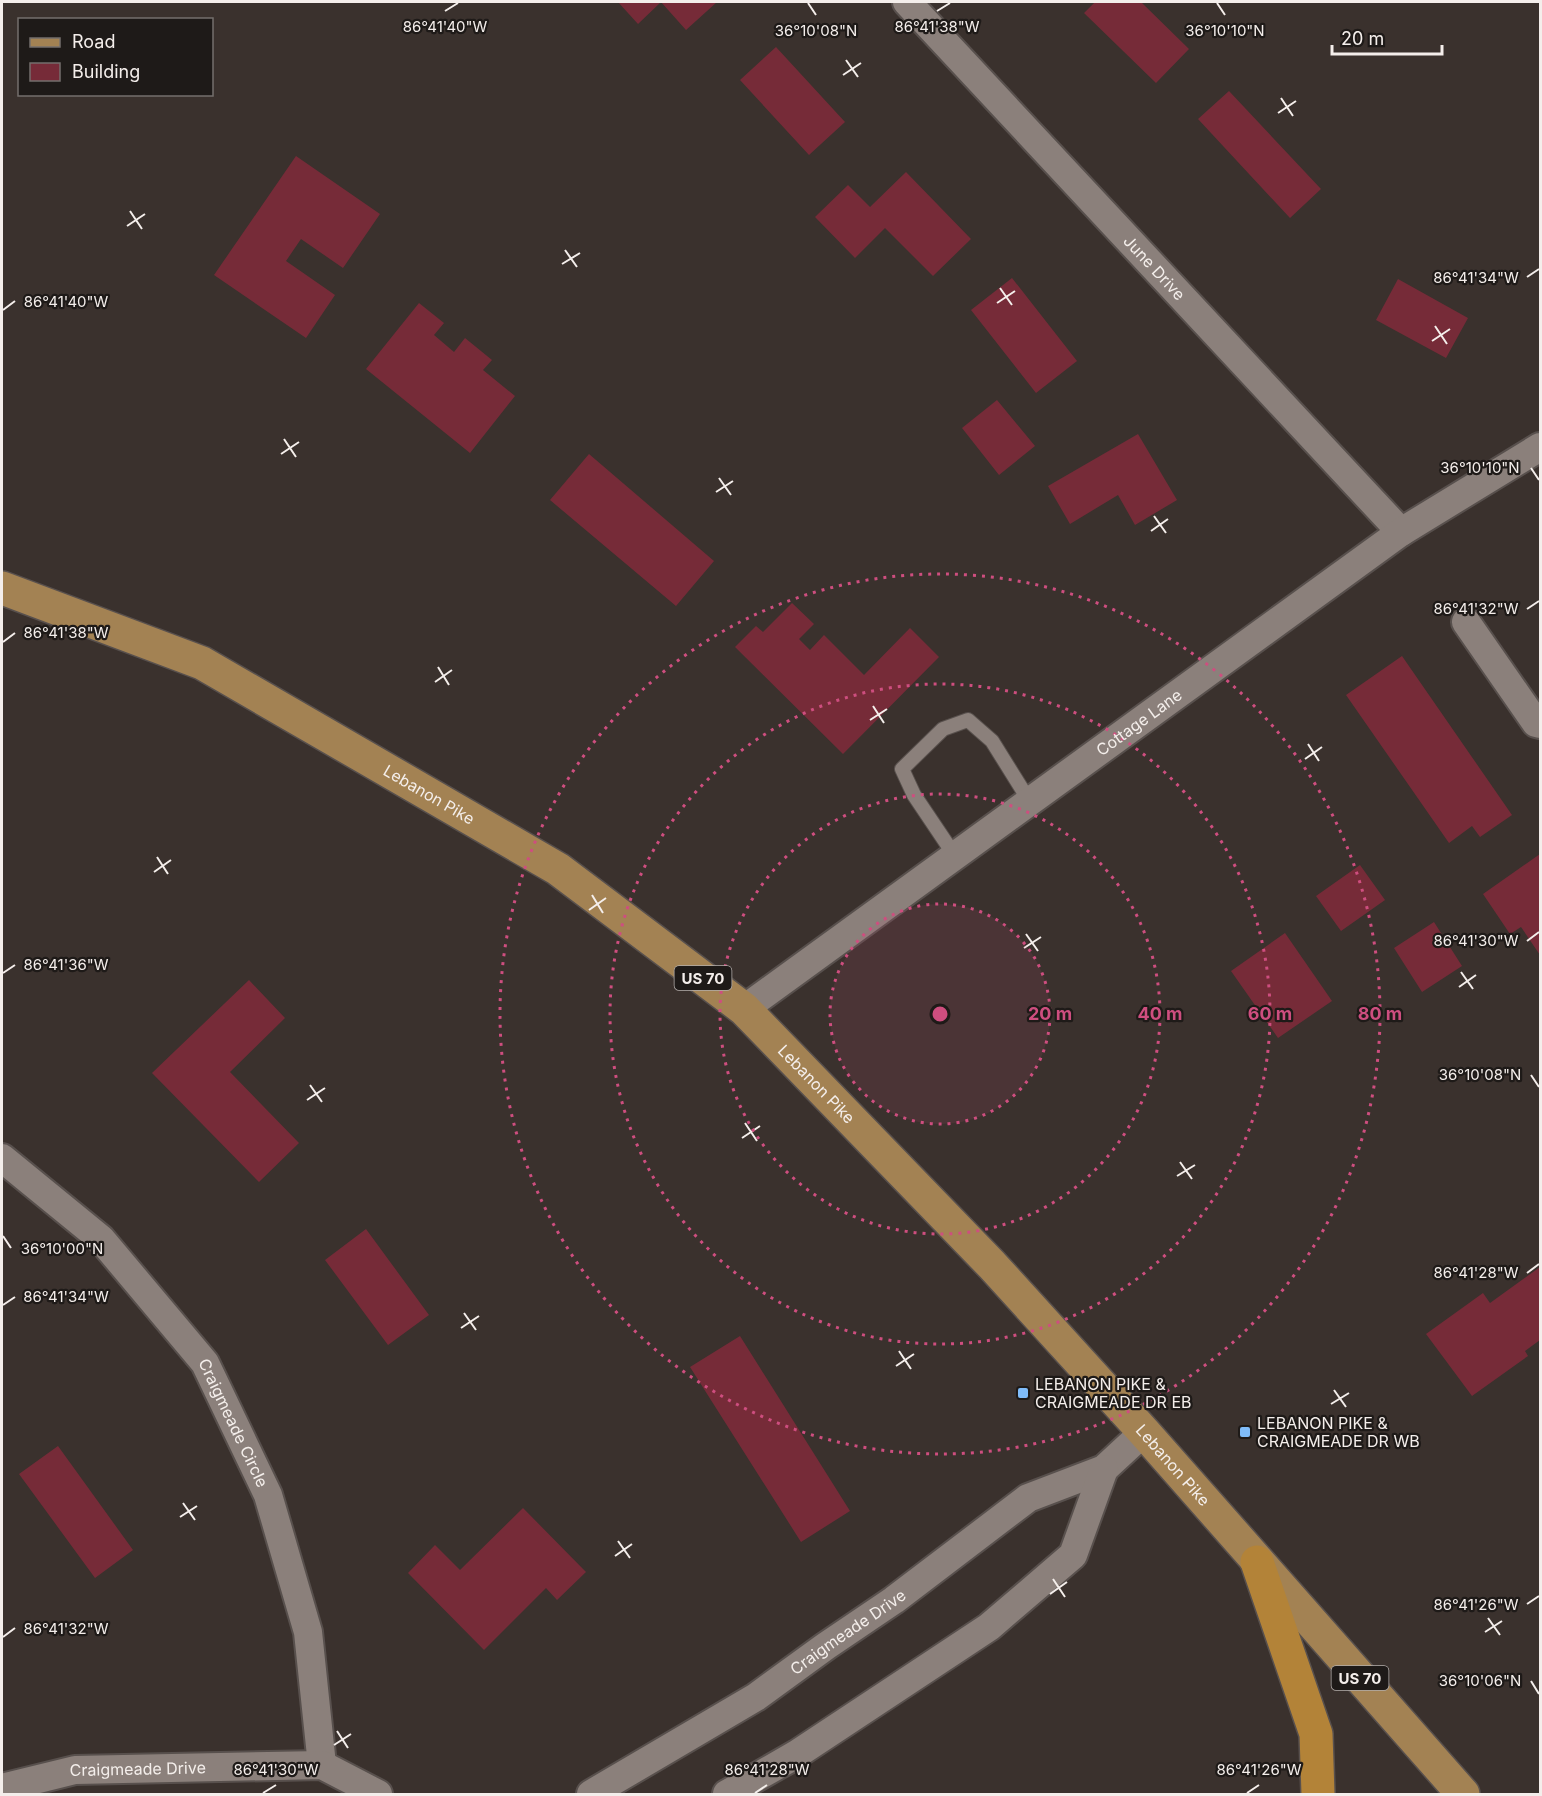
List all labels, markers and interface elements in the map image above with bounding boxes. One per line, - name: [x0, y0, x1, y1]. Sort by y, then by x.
- text: 86°41'40"W: [403, 17, 488, 36]
- text: 86°41'38"W: [894, 17, 980, 36]
- legend: [18, 18, 213, 96]
- scale bar: [1332, 18, 1442, 56]
- text: 36°10'08"N: [775, 21, 857, 40]
- text: 36°10'10"N: [1185, 21, 1265, 40]
- text: 20 m: [1341, 28, 1384, 49]
- text: Road: [72, 31, 115, 52]
- text: Building: [72, 61, 140, 82]
- street label: June Drive: [1119, 231, 1190, 304]
- text: 86°41'34"W: [1433, 268, 1519, 287]
- text: 86°41'40"W: [24, 292, 109, 311]
- text: 36°10'10"N: [1440, 458, 1520, 477]
- text: 86°41'32"W: [1434, 599, 1519, 618]
- text: 86°41'38"W: [23, 623, 109, 642]
- street label: Cottage Lane: [1092, 685, 1186, 760]
- street label: Lebanon Pike: [380, 760, 478, 829]
- text: 86°41'30"W: [1433, 931, 1519, 950]
- text: 86°41'36"W: [23, 955, 109, 974]
- road number: US 70: [674, 966, 732, 990]
- text: 20 m: [1028, 1003, 1072, 1024]
- text: 40 m: [1138, 1003, 1183, 1024]
- text: 60 m: [1248, 1003, 1292, 1024]
- text: 80 m: [1358, 1003, 1402, 1024]
- centre of rings: [930, 1004, 950, 1024]
- street label: Lebanon Pike: [774, 1040, 859, 1128]
- text: 36°10'08"N: [1439, 1065, 1521, 1084]
- text: 36°10'00"N: [21, 1239, 103, 1258]
- text: 86°41'28"W: [1434, 1263, 1519, 1282]
- text: 86°41'34"W: [23, 1287, 109, 1306]
- street label: Craigmeade Circle: [194, 1355, 273, 1490]
- place label: LEBANON PIKE & CRAIGMEADE DR EB: [1035, 1374, 1191, 1412]
- marker: LEBANON PIKE & CRAIGMEADE DR EB: [1016, 1386, 1030, 1400]
- place label: LEBANON PIKE & CRAIGMEADE DR WB: [1257, 1413, 1420, 1451]
- street label: Lebanon Pike: [1132, 1420, 1214, 1510]
- marker: LEBANON PIKE & CRAIGMEADE DR WB: [1238, 1425, 1252, 1439]
- street label: Craigmeade Drive: [786, 1585, 910, 1679]
- text: 86°41'26"W: [1434, 1595, 1519, 1614]
- text: 86°41'32"W: [24, 1619, 109, 1638]
- road number: US 70: [1332, 1666, 1388, 1690]
- text: 36°10'06"N: [1439, 1671, 1521, 1690]
- street label: Craigmeade Drive: [70, 1757, 206, 1780]
- text: 86°41'30"W: [233, 1760, 319, 1779]
- text: 86°41'28"W: [725, 1760, 810, 1779]
- text: 86°41'26"W: [1217, 1760, 1302, 1779]

